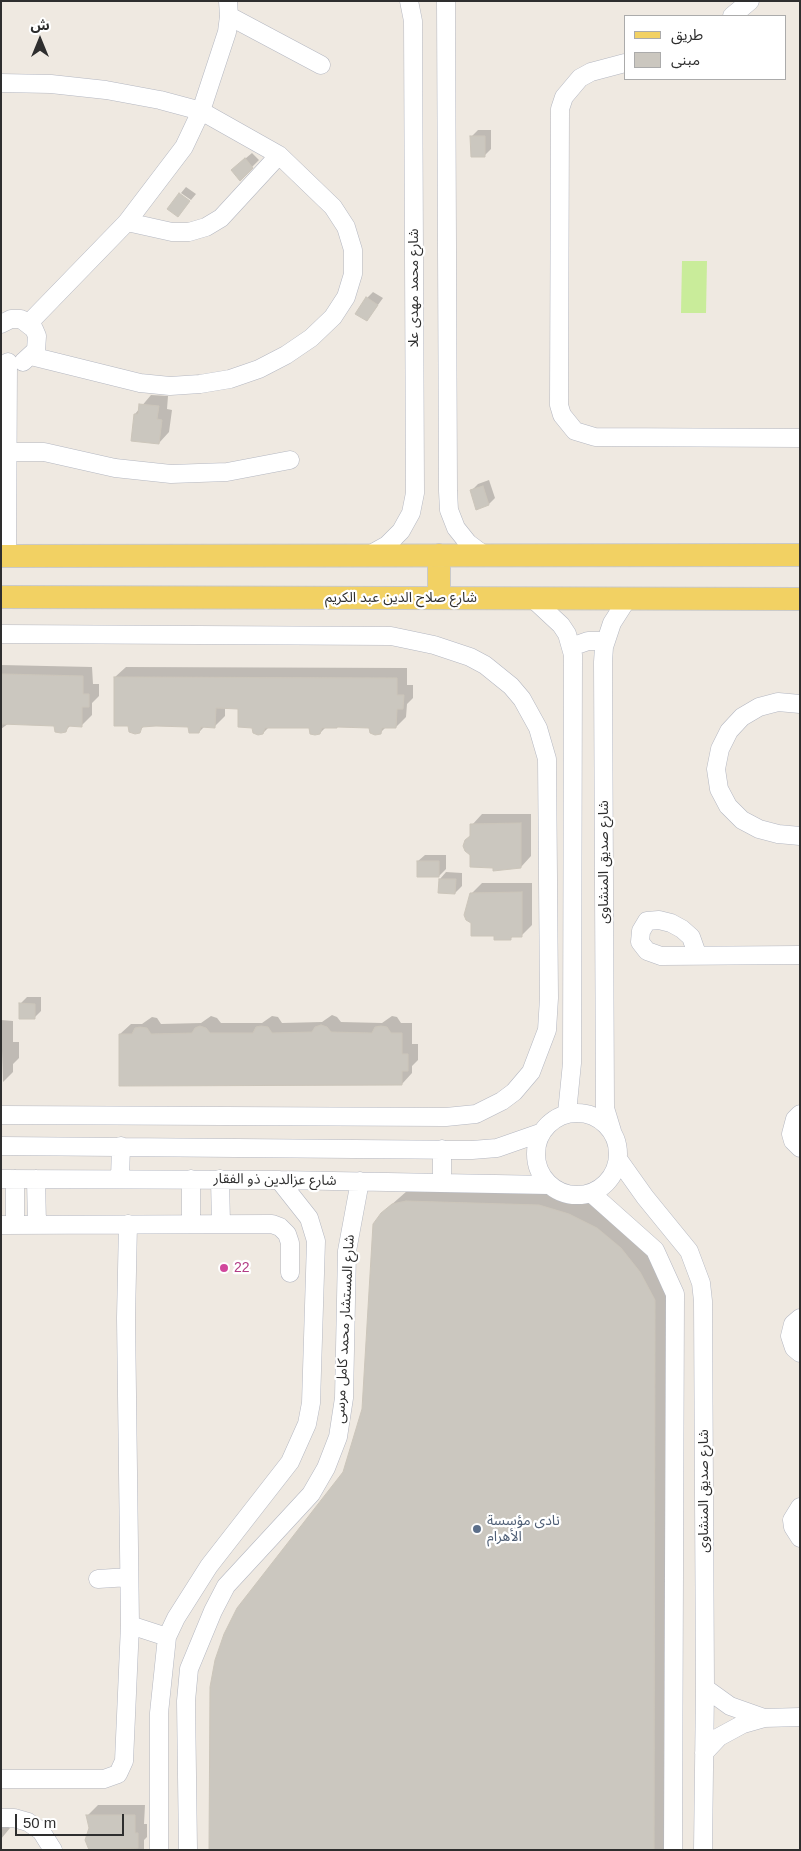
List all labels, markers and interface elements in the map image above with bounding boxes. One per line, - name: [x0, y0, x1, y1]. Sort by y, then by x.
- north arrow: [15, 15, 65, 65]
- legend: [624, 15, 786, 80]
- text: ش: [30, 17, 50, 33]
- text: طريق: [671, 26, 703, 43]
- text: مبنى: [671, 51, 700, 68]
- street label: شارع محمد مهدى علا: [406, 229, 422, 347]
- street label: شارع صلاح الدين عبد الكريم: [325, 590, 477, 606]
- street label: شارع صديق المنشاوى: [596, 800, 612, 924]
- street label: شارع عزالدين ذو الفقار: [213, 1171, 337, 1189]
- street label: شارع المستشار محمد كامل مرسى: [332, 1234, 358, 1424]
- place label: 22: [234, 1260, 250, 1276]
- marker: 22: [218, 1262, 230, 1274]
- street label: شارع صديق المنشاوى: [696, 1429, 712, 1553]
- place label: نادى مؤسسة الأهرام: [487, 1513, 560, 1545]
- marker: نادى مؤسسة الأهرام: [471, 1523, 483, 1535]
- scale bar: [18, 1804, 126, 1836]
- text: 50 m: [23, 1814, 56, 1831]

